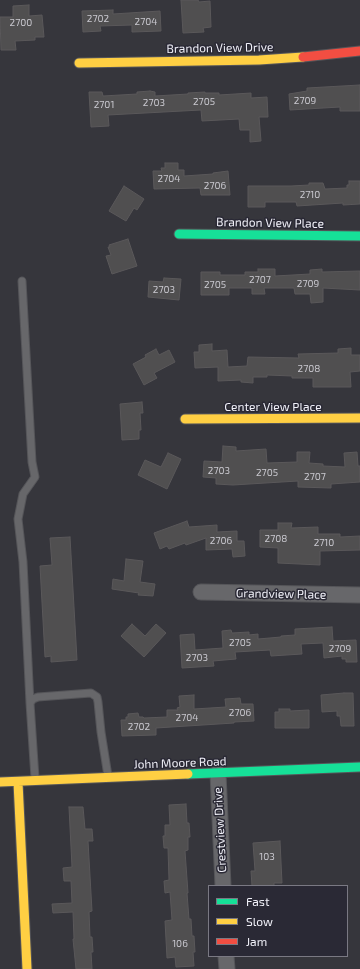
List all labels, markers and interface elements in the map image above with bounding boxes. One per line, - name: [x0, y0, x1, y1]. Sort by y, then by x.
- house number: 2702: [87, 13, 109, 25]
- house number: 2704: [135, 16, 157, 28]
- house number: 2700: [10, 17, 32, 29]
- street label: Brandon View Drive: [166, 40, 274, 56]
- house number: 2709: [294, 95, 316, 107]
- house number: 2705: [193, 96, 215, 108]
- house number: 2703: [143, 97, 165, 109]
- house number: 2701: [94, 99, 114, 111]
- house number: 2704: [158, 173, 180, 185]
- house number: 2706: [204, 180, 226, 192]
- house number: 2710: [300, 189, 320, 201]
- street label: Brandon View Place: [216, 215, 324, 231]
- house number: 2707: [249, 274, 271, 286]
- house number: 2709: [297, 278, 319, 290]
- house number: 2705: [204, 279, 226, 291]
- house number: 2703: [153, 284, 175, 296]
- house number: 2708: [298, 363, 320, 375]
- street label: Center View Place: [224, 400, 322, 414]
- house number: 2703: [208, 465, 230, 477]
- house number: 2705: [256, 467, 278, 479]
- house number: 2707: [304, 471, 326, 483]
- house number: 2708: [265, 533, 287, 545]
- house number: 2706: [210, 535, 232, 547]
- house number: 2710: [314, 537, 334, 549]
- street label: Grandview Place: [236, 586, 326, 602]
- house number: 2705: [229, 637, 251, 649]
- house number: 2709: [329, 643, 351, 655]
- house number: 2703: [186, 652, 208, 664]
- house number: 2706: [229, 707, 251, 719]
- house number: 2704: [176, 712, 198, 724]
- house number: 2702: [128, 721, 150, 733]
- street label: John Moore Road: [133, 754, 227, 772]
- street label: Crestview Drive: [211, 787, 229, 873]
- house number: 103: [259, 851, 275, 863]
- legend: [208, 885, 348, 957]
- text: Fast: [246, 894, 269, 908]
- text: Slow: [246, 914, 273, 928]
- text: Jam: [246, 934, 267, 948]
- house number: 106: [172, 938, 188, 950]

